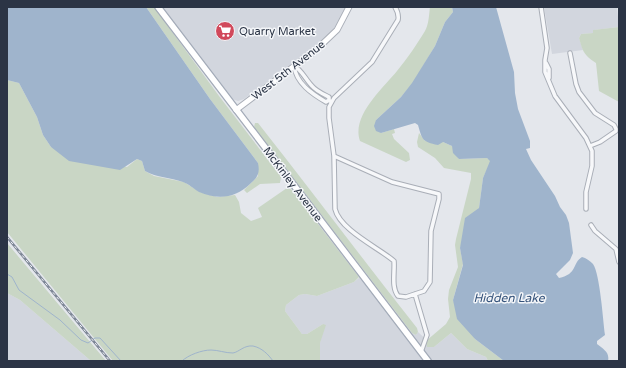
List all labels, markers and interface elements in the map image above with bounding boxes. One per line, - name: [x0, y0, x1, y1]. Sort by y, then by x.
- supermarket icon: Quarry Market: [214, 20, 236, 42]
- place label: Quarry Market: [239, 25, 315, 38]
- street label: West 5th Avenue: [249, 38, 327, 103]
- street label: McKinley Avenue: [260, 144, 325, 224]
- water label: Hidden Lake: [473, 291, 546, 305]

